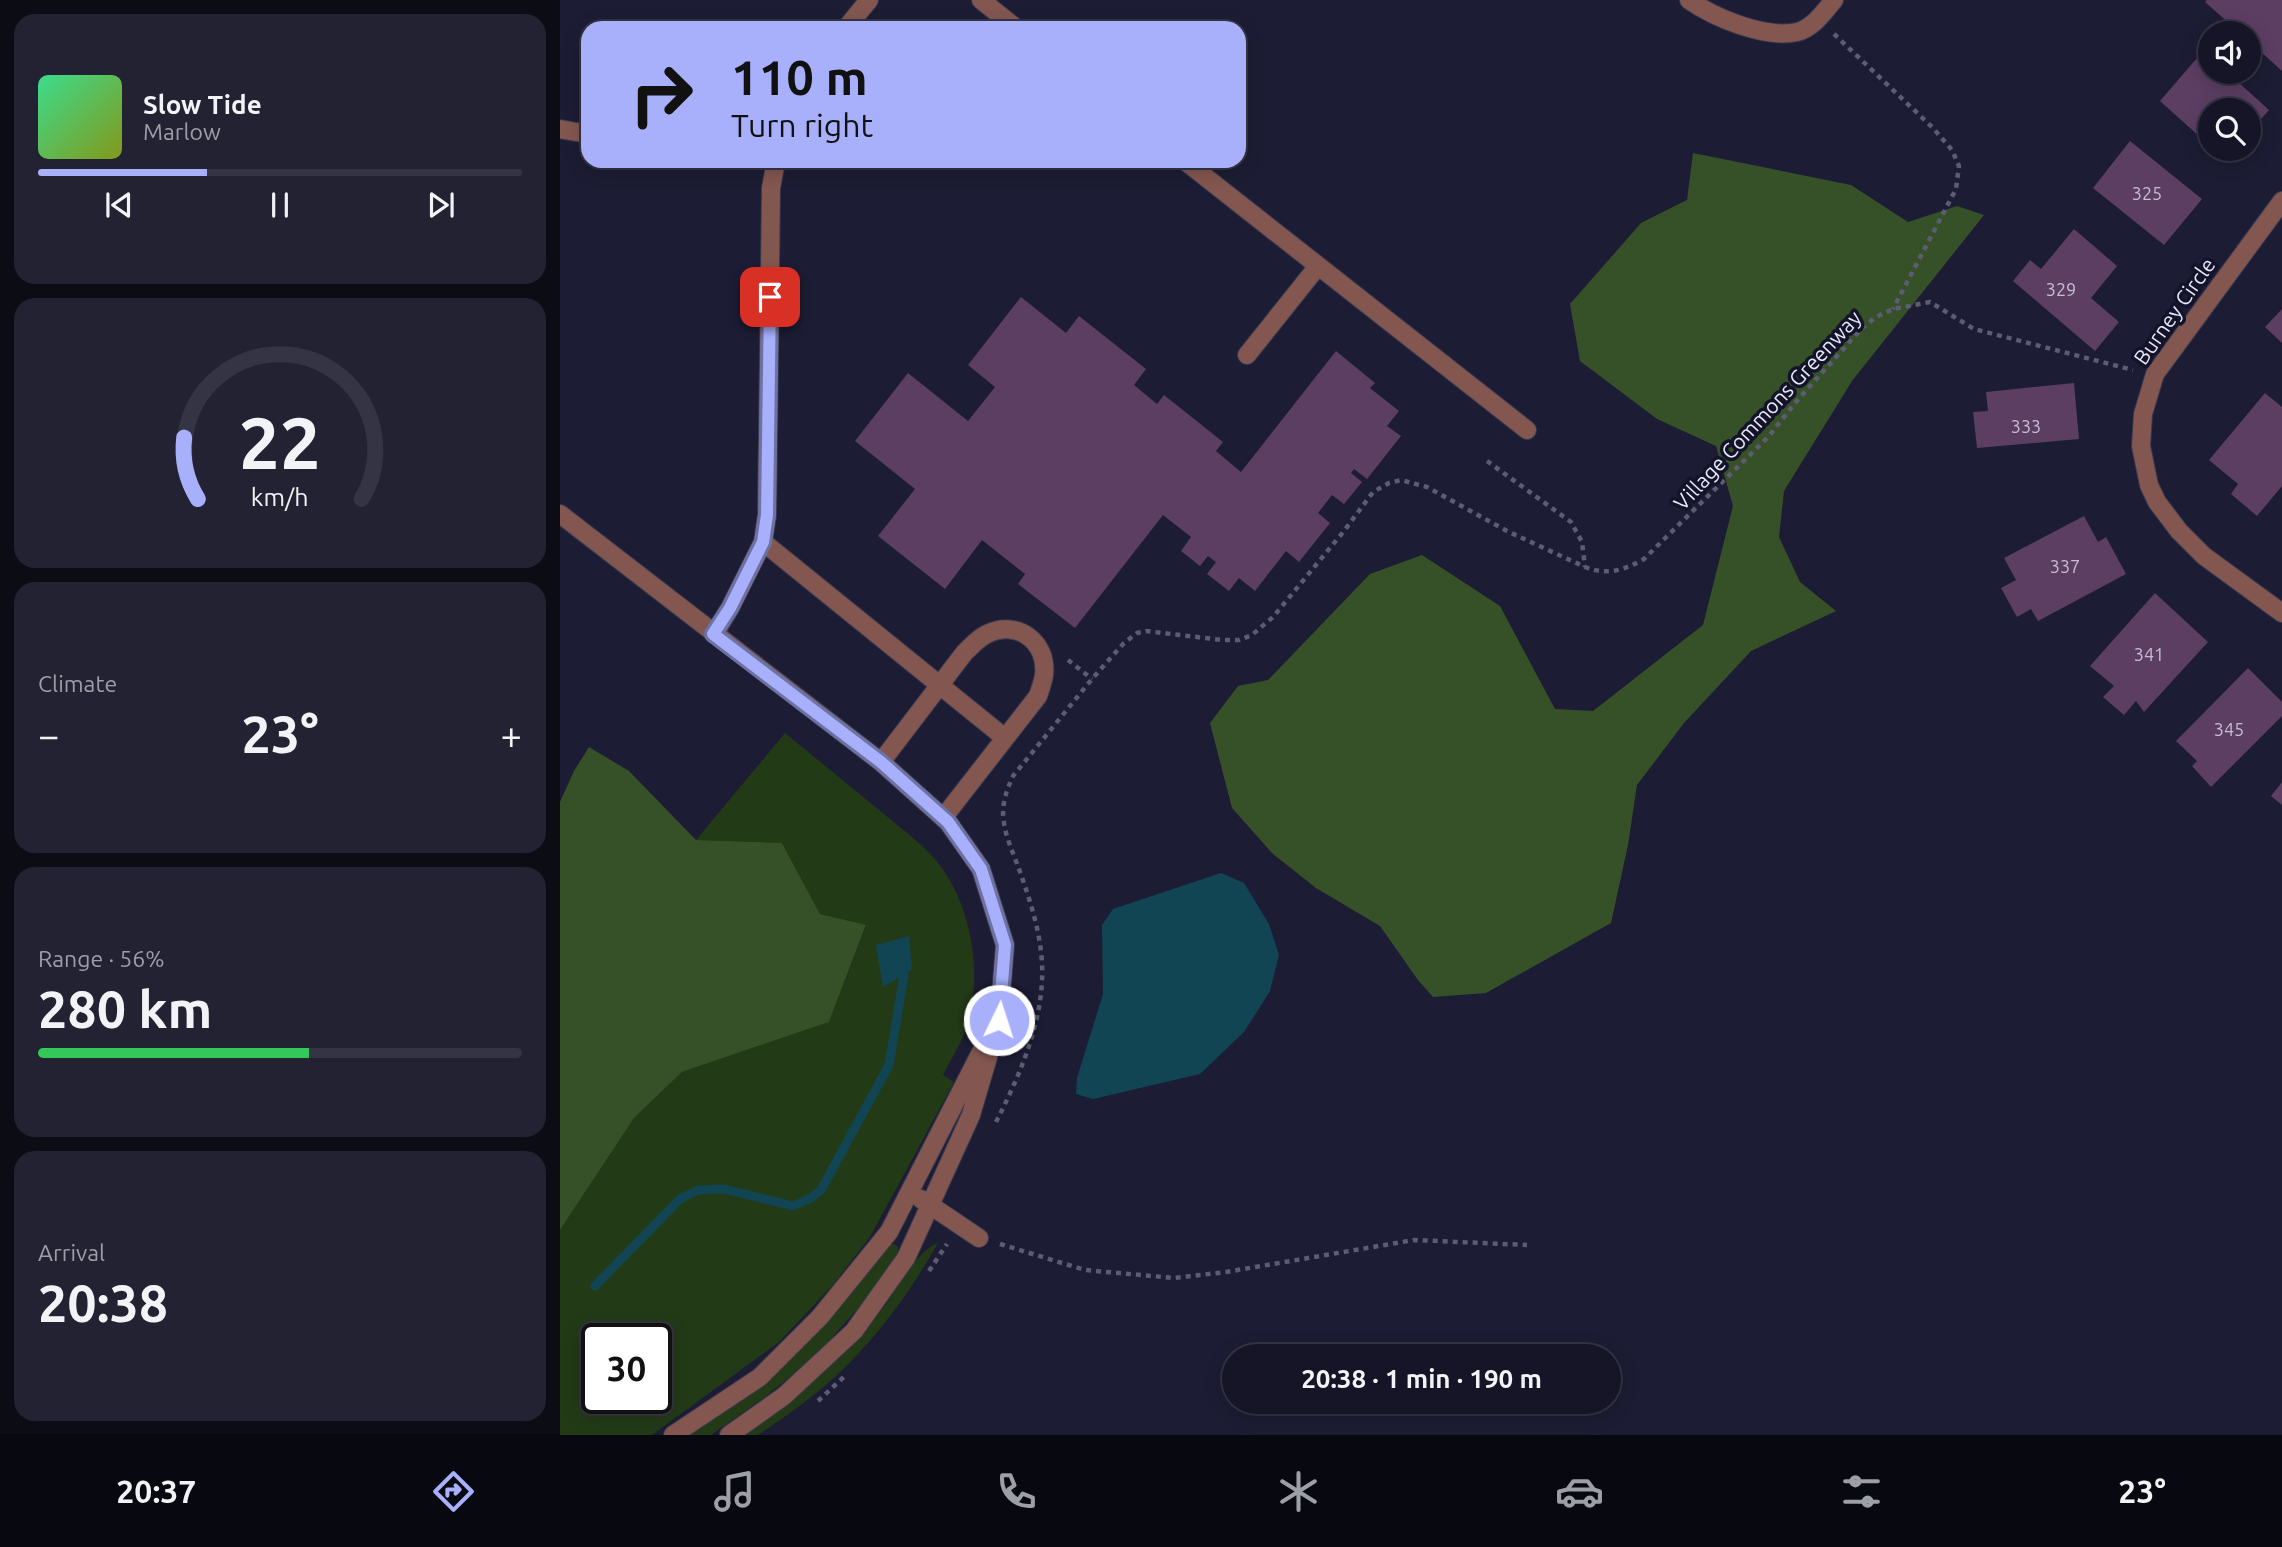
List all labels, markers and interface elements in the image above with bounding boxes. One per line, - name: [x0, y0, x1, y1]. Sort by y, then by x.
- map controls: [2198, 21, 2261, 161]
- button: sound: [2198, 21, 2261, 84]
- icon: right: [616, 49, 707, 140]
- text: 110 m: [731, 49, 868, 104]
- text: Slow Tide: [143, 90, 262, 119]
- button: search: [2198, 98, 2261, 161]
- text: Turn right: [731, 107, 873, 143]
- text: Marlow: [143, 119, 221, 144]
- house number: 325: [2132, 183, 2162, 203]
- icon: previous: [100, 186, 138, 224]
- icon: pause: [261, 186, 299, 224]
- icon: next: [422, 186, 460, 224]
- street label: Burney Circle: [2128, 253, 2220, 369]
- pin: [740, 267, 800, 327]
- icon: arrive: [751, 278, 789, 316]
- house number: 329: [2046, 279, 2076, 299]
- street label: Village Commons Greenway: [1668, 306, 1866, 514]
- text: 22: [239, 402, 321, 484]
- house number: 333: [2011, 416, 2041, 436]
- text: km/h: [251, 483, 309, 511]
- house number: 337: [2050, 556, 2080, 576]
- house number: 341: [2134, 644, 2164, 664]
- text: Climate: [38, 671, 117, 696]
- text: 23°: [241, 705, 319, 763]
- text: −: [38, 714, 59, 756]
- text: +: [501, 714, 522, 756]
- house number: 345: [2214, 719, 2244, 739]
- text: Range · 56%: [38, 946, 165, 971]
- text: 280 km: [38, 980, 212, 1038]
- position arrow: [962, 983, 1036, 1057]
- text: Arrival: [38, 1240, 105, 1265]
- text: 20:38: [38, 1274, 168, 1332]
- speed limit sign: 30: [581, 1323, 672, 1414]
- text: 20:38 · 1 min · 190 m: [1301, 1364, 1542, 1393]
- icon: directions: [429, 1467, 478, 1516]
- icon: music: [710, 1467, 759, 1516]
- icon: phone: [992, 1467, 1041, 1516]
- icon: climate: [1274, 1467, 1323, 1516]
- icon: car: [1555, 1467, 1604, 1516]
- icon: filters: [1837, 1467, 1886, 1516]
- text: 20:37: [116, 1473, 196, 1509]
- text: 23°: [2118, 1473, 2166, 1509]

